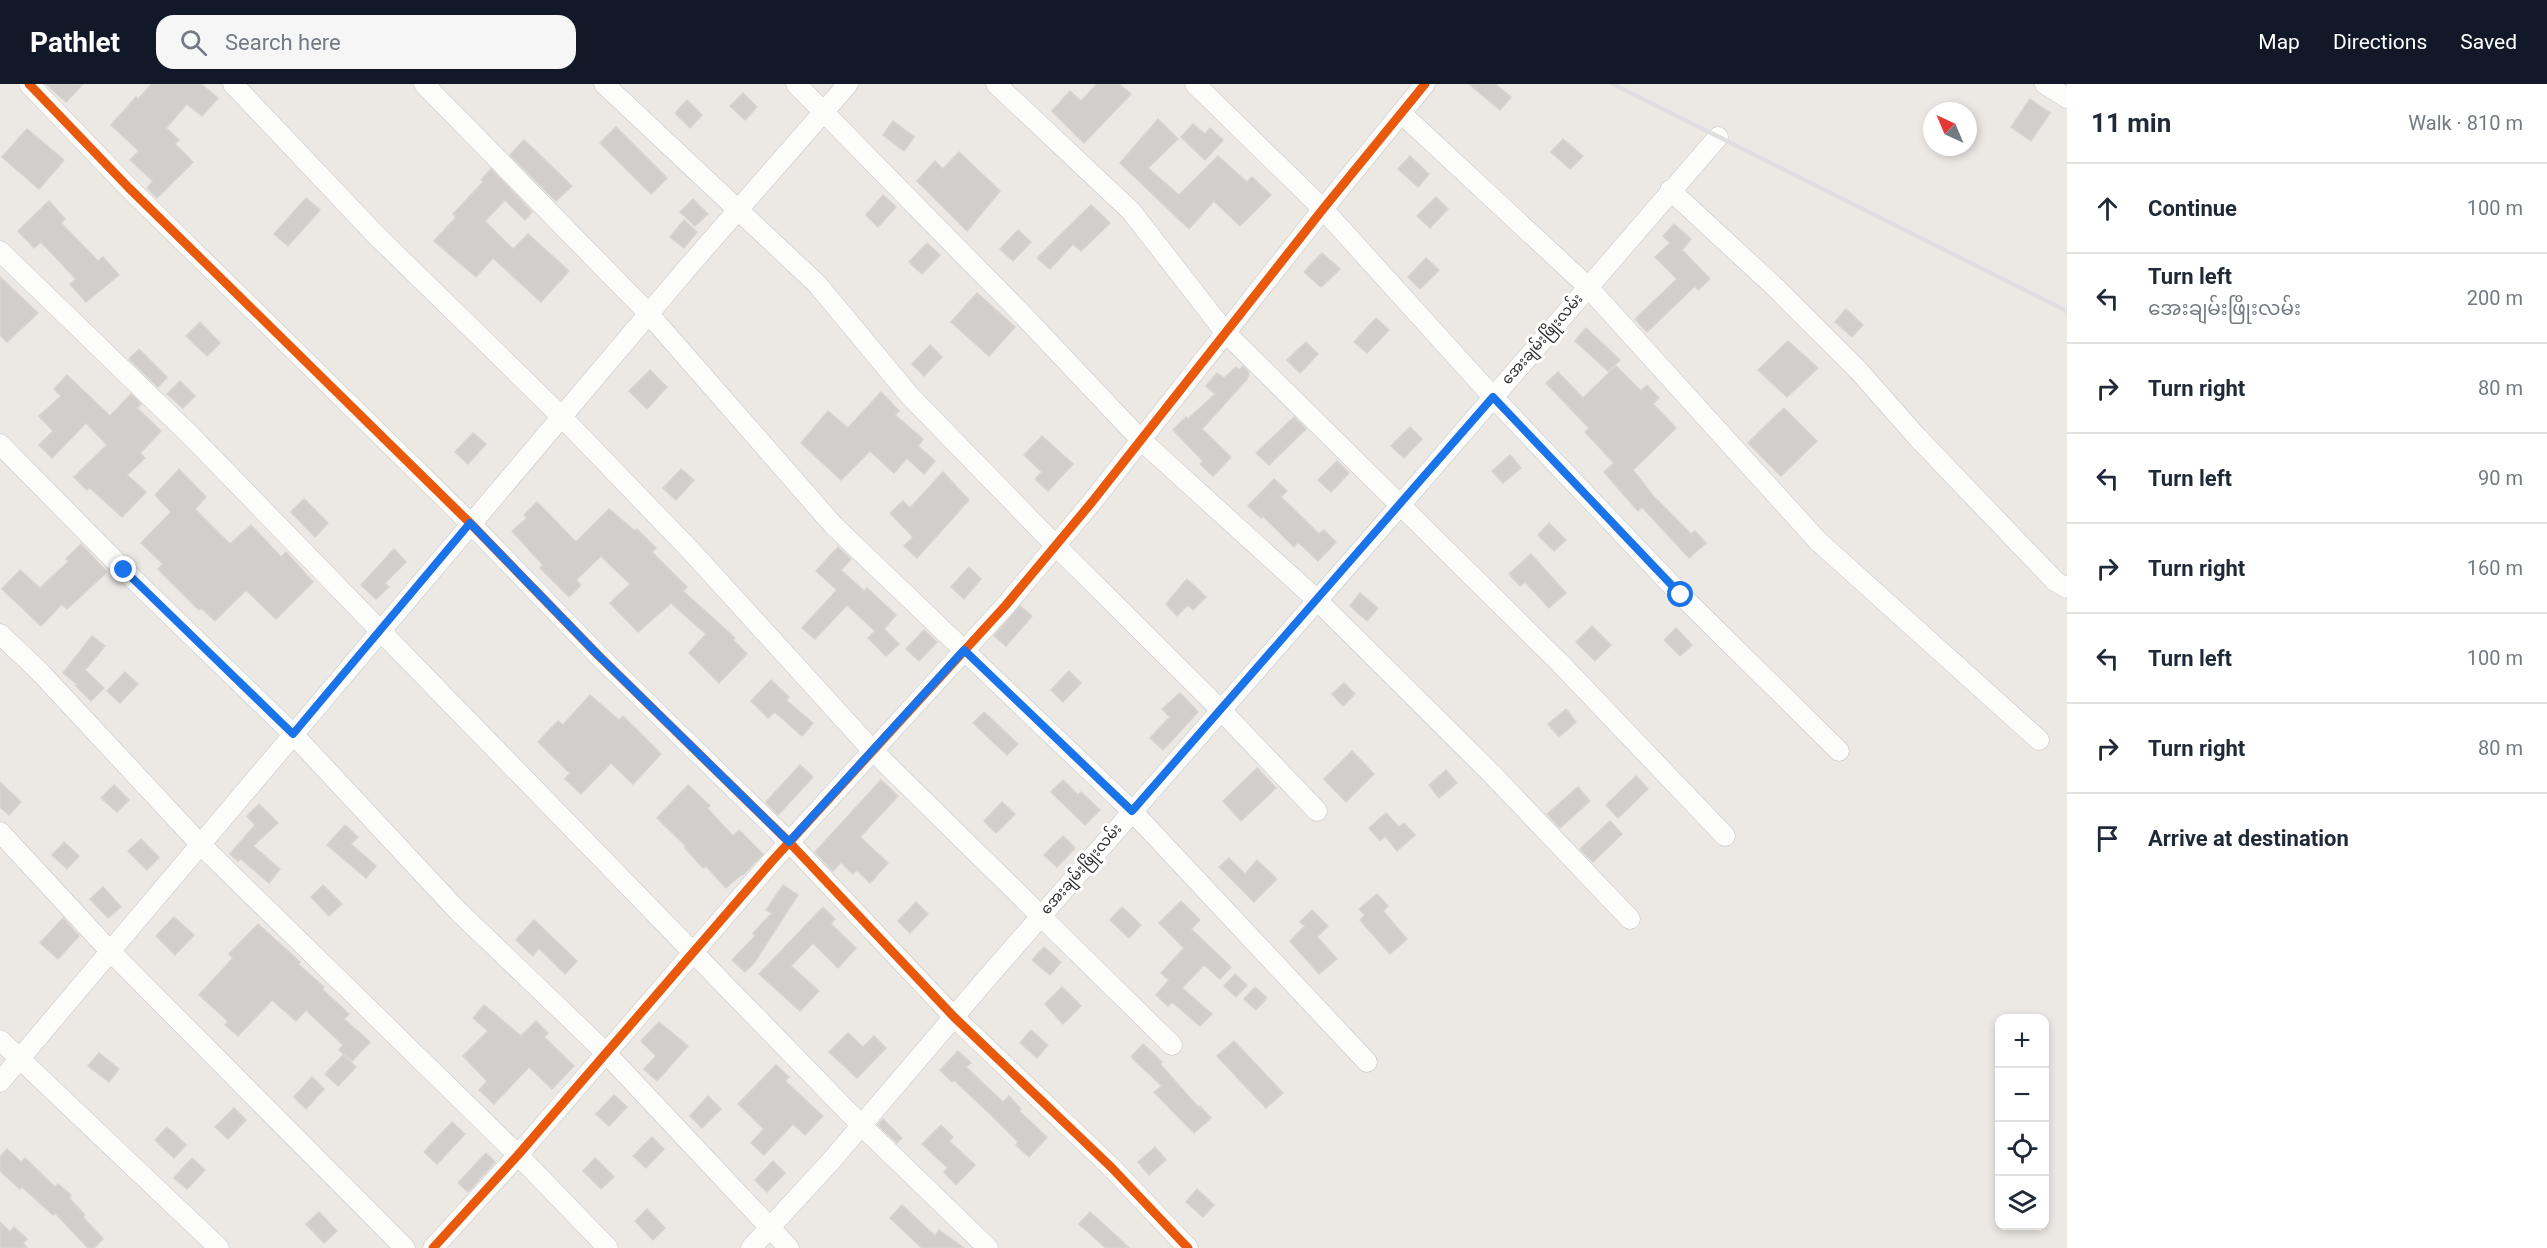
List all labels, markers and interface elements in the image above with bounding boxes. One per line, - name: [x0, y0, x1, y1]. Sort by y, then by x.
- search box: [156, 15, 576, 69]
- text: Pathlet: [30, 26, 120, 59]
- icon: search: [177, 26, 210, 59]
- text: Search here: [225, 30, 341, 55]
- text: Map: [2258, 30, 2300, 54]
- text: Directions: [2333, 30, 2427, 54]
- text: Saved: [2460, 30, 2517, 54]
- north arrow: [1923, 102, 1977, 156]
- text: 11 min: [2091, 108, 2171, 138]
- text: Walk · 810 m: [2408, 111, 2523, 135]
- icon: ahead: [2091, 192, 2124, 225]
- text: Continue: [2148, 196, 2237, 221]
- text: 100 m: [2467, 196, 2523, 220]
- text: Turn left: [2148, 264, 2232, 289]
- icon: left: [2091, 282, 2124, 315]
- text: 200 m: [2467, 286, 2523, 310]
- street label: အေးချမ်းဖြိုးလမ်း: [1497, 289, 1589, 390]
- text: အေးချမ်းဖြိုးလမ်း: [2148, 296, 2301, 320]
- icon: right: [2091, 372, 2124, 405]
- text: Turn right: [2148, 376, 2245, 401]
- text: 80 m: [2478, 376, 2523, 400]
- icon: left: [2091, 462, 2124, 495]
- text: Turn left: [2148, 466, 2232, 491]
- text: 90 m: [2478, 466, 2523, 490]
- icon: right: [2091, 552, 2124, 585]
- route end: [110, 556, 136, 582]
- text: Turn right: [2148, 556, 2245, 581]
- text: 160 m: [2467, 556, 2523, 580]
- route start: [1667, 581, 1693, 607]
- icon: left: [2091, 642, 2124, 675]
- text: Turn left: [2148, 646, 2232, 671]
- text: 100 m: [2467, 646, 2523, 670]
- icon: right: [2091, 732, 2124, 765]
- text: Turn right: [2148, 736, 2245, 761]
- text: 80 m: [2478, 736, 2523, 760]
- street label: အေးချမ်းဖြိုးလမ်း: [1036, 819, 1128, 920]
- icon: arrive: [2091, 822, 2124, 855]
- text: Arrive at destination: [2148, 826, 2349, 851]
- map controls: [1995, 1014, 2049, 1230]
- button: +: [1995, 1014, 2049, 1068]
- button: −: [1995, 1068, 2049, 1122]
- button: locate: [1995, 1122, 2049, 1176]
- button: layers: [1995, 1176, 2049, 1230]

